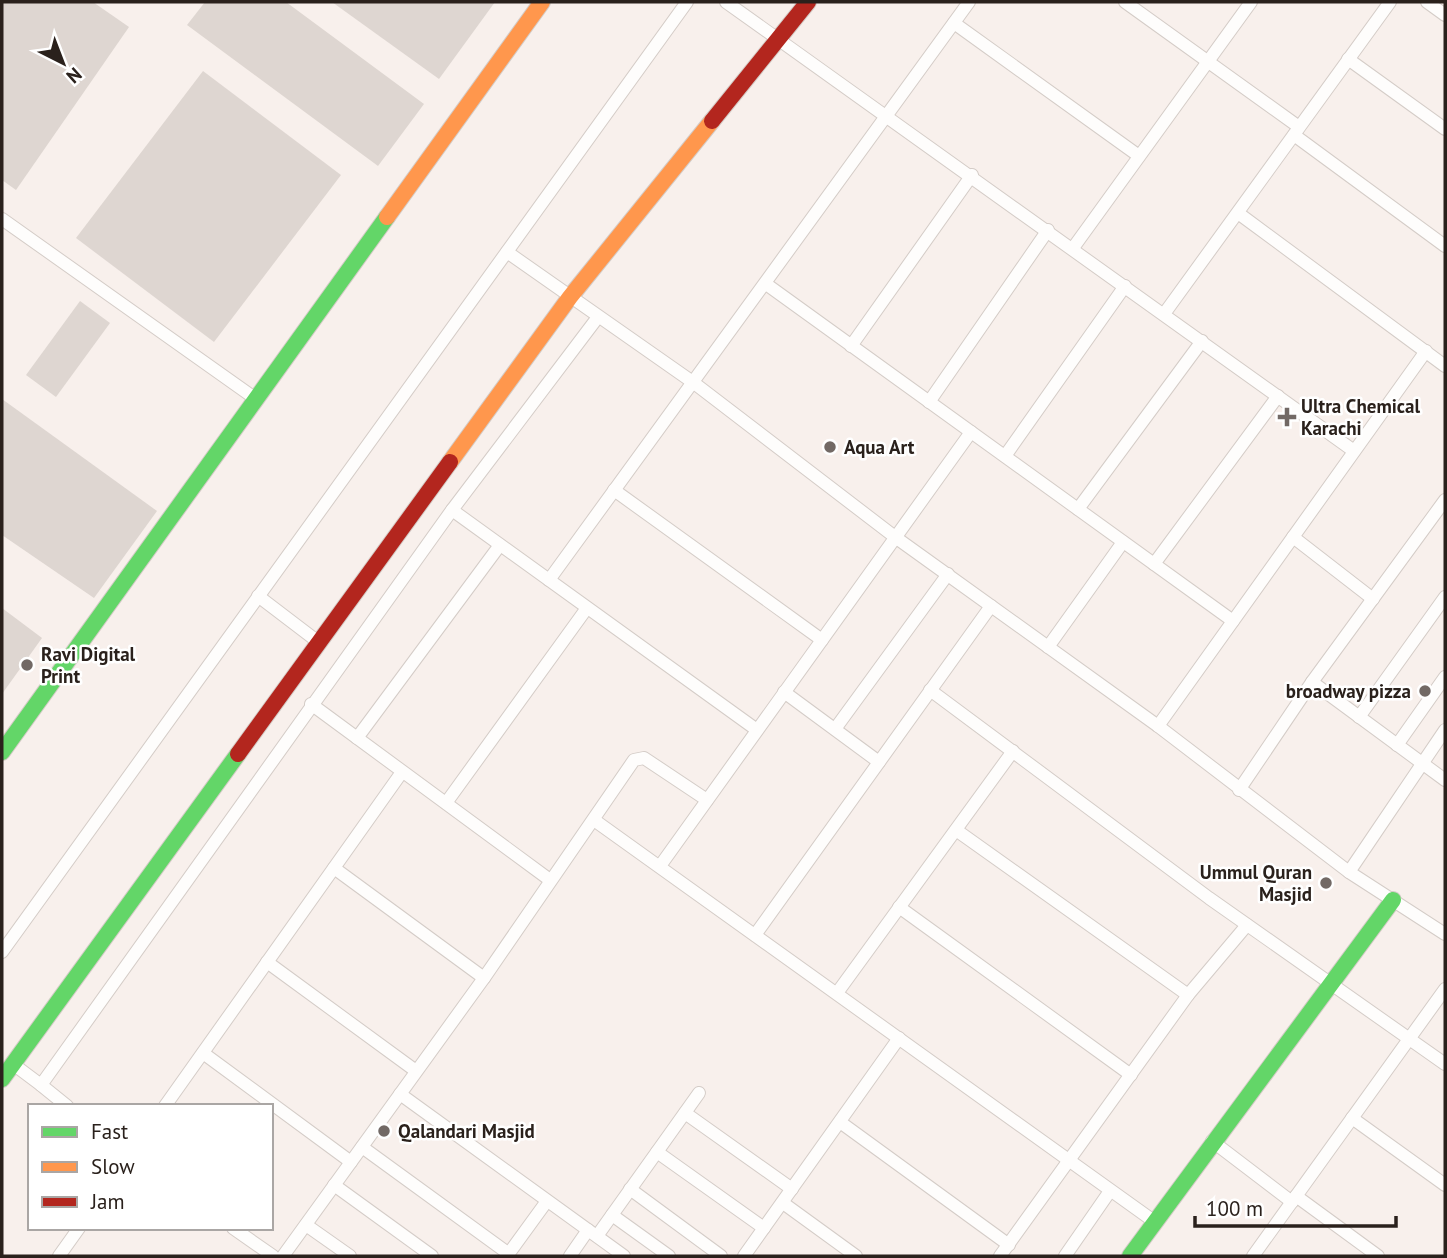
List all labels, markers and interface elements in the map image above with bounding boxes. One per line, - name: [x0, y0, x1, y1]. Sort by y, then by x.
- north arrow: [28, 28, 98, 98]
- text: N: [62, 63, 87, 89]
- place label: Ultra Chemical Karachi: [1301, 394, 1420, 440]
- marker: Ultra Chemical Karachi: [1279, 409, 1295, 425]
- place label: Aqua Art: [844, 435, 915, 459]
- marker: Aqua Art: [822, 439, 838, 455]
- place label: Ravi Digital Print: [41, 642, 136, 688]
- marker: Ravi Digital Print: [19, 657, 35, 673]
- place label: broadway pizza: [1286, 679, 1411, 703]
- marker: broadway pizza: [1417, 683, 1433, 699]
- place label: Ummul Quran Masjid: [1200, 860, 1312, 906]
- marker: Ummul Quran Masjid: [1318, 875, 1334, 891]
- legend: [28, 1104, 273, 1230]
- text: Fast: [91, 1118, 128, 1145]
- place label: Qalandari Masjid: [398, 1119, 535, 1143]
- marker: Qalandari Masjid: [376, 1123, 392, 1139]
- text: Slow: [91, 1153, 135, 1180]
- scale bar: [1195, 1184, 1396, 1228]
- text: Jam: [90, 1188, 125, 1215]
- text: 100 m: [1206, 1195, 1263, 1222]

